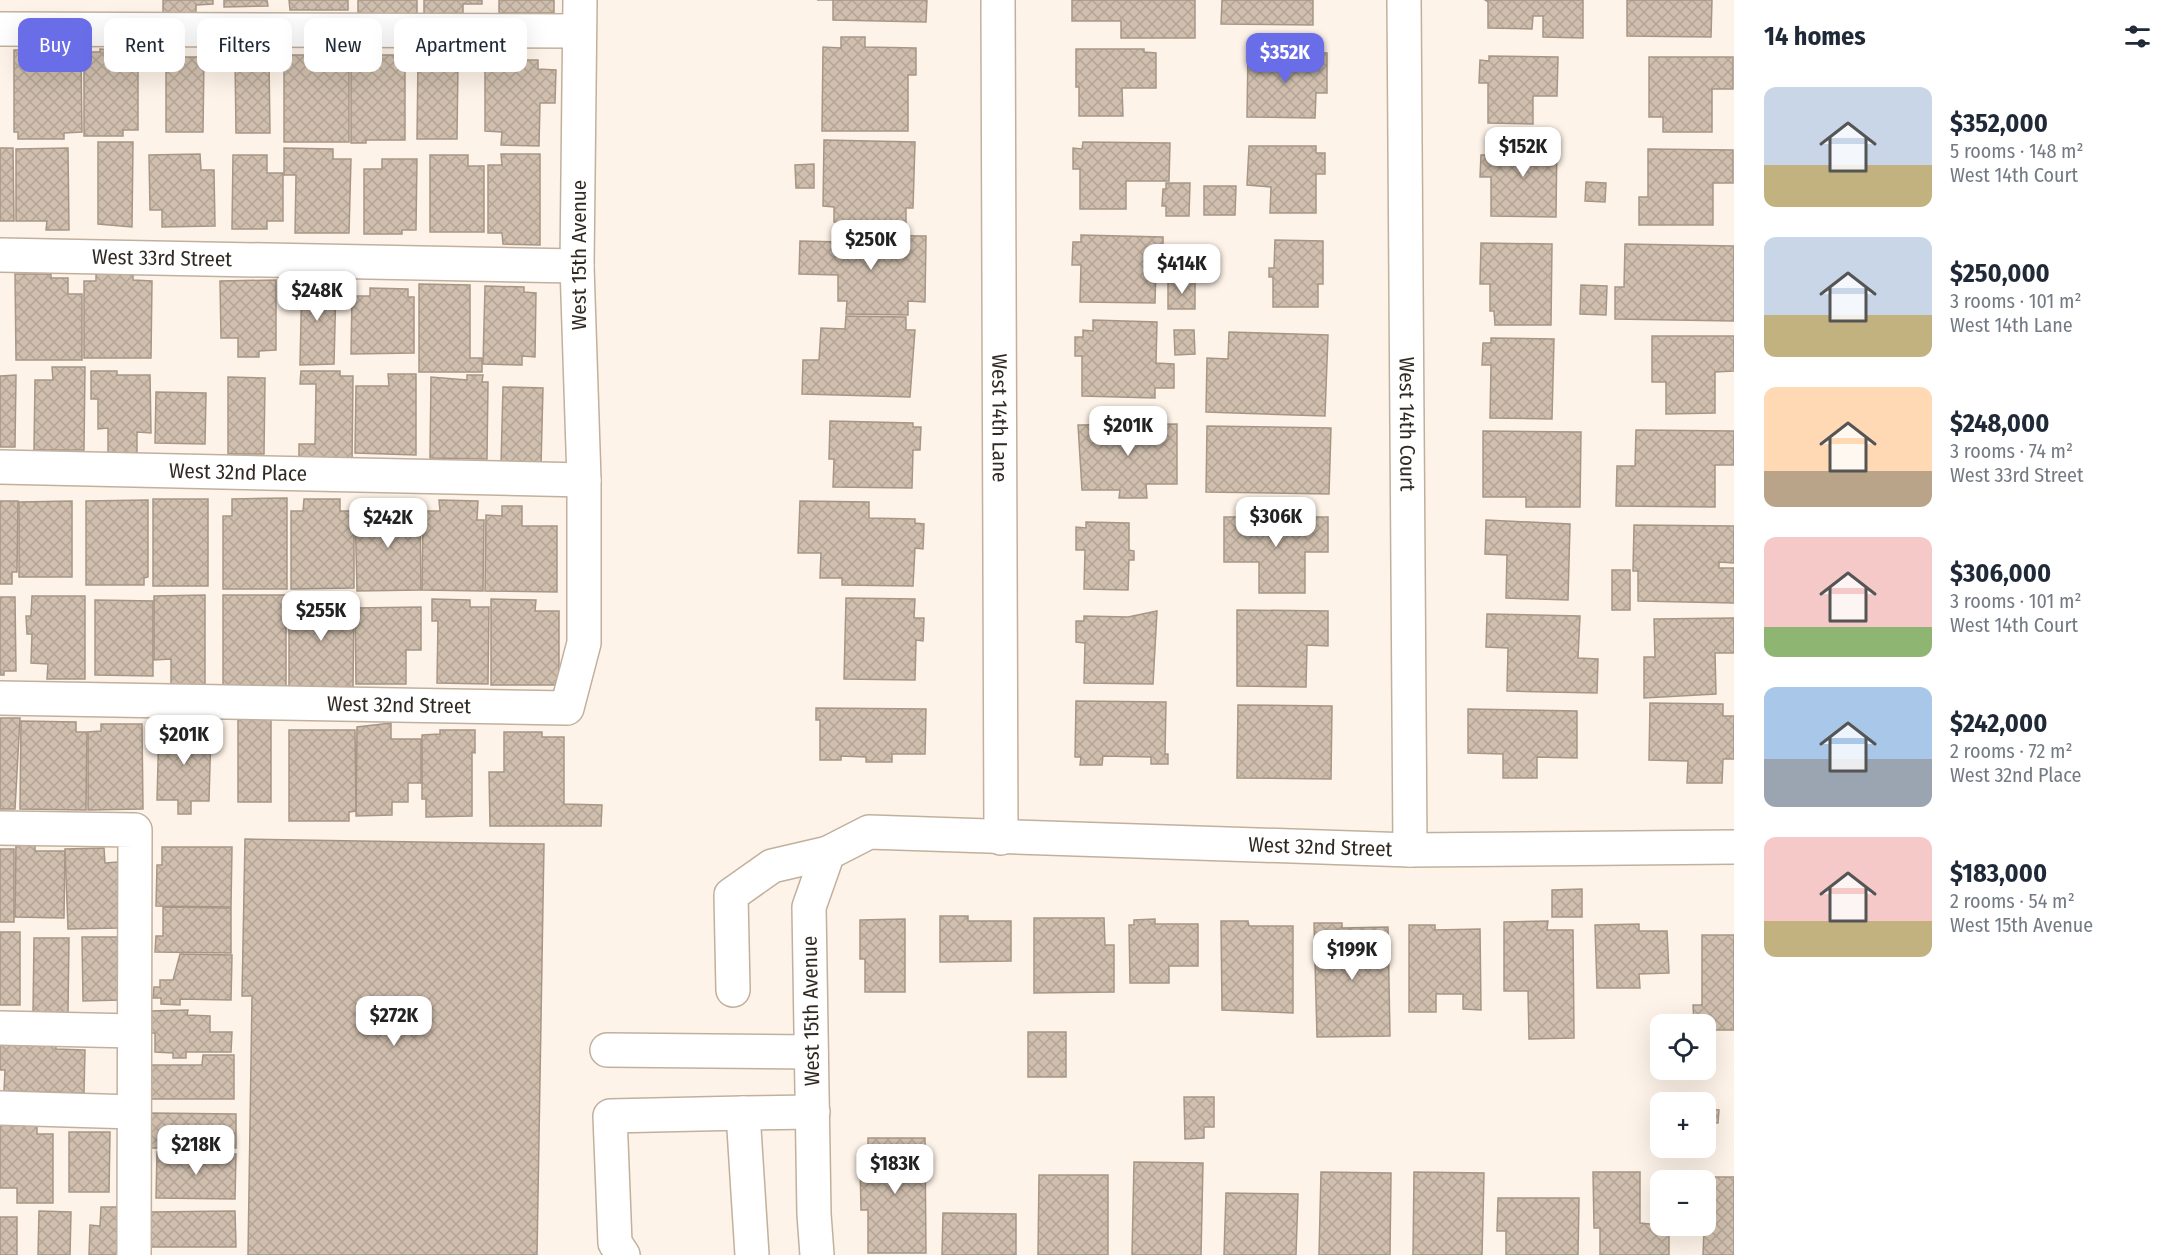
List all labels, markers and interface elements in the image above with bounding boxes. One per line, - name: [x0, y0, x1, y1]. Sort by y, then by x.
- chip: Buy: [18, 18, 92, 72]
- chip: Rent: [104, 18, 185, 72]
- chip: Filters: [197, 18, 292, 72]
- chip: New: [304, 18, 382, 72]
- chip: Apartment: [394, 18, 527, 72]
- icon: filters: [2121, 20, 2154, 53]
- text: 14 homes: [1764, 21, 1866, 52]
- pin: $352K: [1243, 33, 1327, 84]
- text: $352K: [1260, 40, 1310, 64]
- text: $352,000: [1950, 108, 2048, 139]
- icon: home: [1812, 111, 1884, 183]
- pin: $152K: [1481, 127, 1565, 178]
- text: $152K: [1499, 134, 1547, 158]
- text: 5 rooms · 148 m²: [1950, 139, 2084, 163]
- text: West 14th Court: [1950, 163, 2078, 187]
- street label: West 15th Avenue: [566, 180, 592, 330]
- pin: $250K: [829, 220, 913, 271]
- text: $250K: [845, 227, 897, 251]
- street label: West 33rd Street: [92, 244, 232, 272]
- pin: $414K: [1140, 244, 1224, 295]
- text: $414K: [1157, 251, 1207, 275]
- text: $250,000: [1950, 258, 2050, 289]
- icon: home: [1812, 261, 1884, 333]
- pin: $248K: [275, 271, 359, 322]
- text: $248K: [291, 278, 343, 302]
- text: 3 rooms · 101 m²: [1950, 289, 2081, 313]
- text: West 14th Lane: [1950, 313, 2073, 337]
- street label: West 14th Lane: [986, 354, 1013, 482]
- street label: West 14th Court: [1394, 357, 1420, 491]
- pin: $201K: [1086, 406, 1170, 457]
- text: $248,000: [1950, 408, 2049, 439]
- icon: home: [1812, 411, 1884, 483]
- text: $201K: [1103, 413, 1153, 437]
- text: 3 rooms · 74 m²: [1950, 439, 2073, 463]
- street label: West 32nd Place: [169, 458, 307, 487]
- text: West 33rd Street: [1950, 463, 2084, 487]
- pin: $306K: [1234, 497, 1318, 548]
- pin: $242K: [346, 498, 430, 549]
- text: $306K: [1250, 504, 1302, 528]
- text: $242K: [363, 505, 413, 529]
- text: $306,000: [1950, 558, 2051, 589]
- icon: home: [1812, 561, 1884, 633]
- text: 3 rooms · 101 m²: [1950, 589, 2081, 613]
- pin: $255K: [279, 591, 363, 642]
- text: $255K: [296, 598, 346, 622]
- text: West 14th Court: [1950, 613, 2078, 637]
- street label: West 32nd Street: [327, 691, 471, 719]
- text: $242,000: [1950, 708, 2047, 739]
- icon: home: [1812, 711, 1884, 783]
- pin: $201K: [142, 715, 226, 766]
- text: $201K: [159, 722, 209, 746]
- text: 2 rooms · 72 m²: [1950, 739, 2072, 763]
- text: West 32nd Place: [1950, 763, 2081, 787]
- street label: West 32nd Street: [1248, 832, 1393, 862]
- text: $183,000: [1950, 858, 2047, 889]
- icon: home: [1812, 861, 1884, 933]
- text: 2 rooms · 54 m²: [1950, 889, 2075, 913]
- text: West 15th Avenue: [1950, 913, 2093, 937]
- pin: $199K: [1310, 930, 1394, 981]
- street label: West 15th Avenue: [797, 936, 825, 1086]
- text: $199K: [1327, 937, 1377, 961]
- pin: $272K: [352, 996, 436, 1047]
- text: $272K: [370, 1003, 418, 1027]
- map controls: [1650, 1014, 1716, 1236]
- button: locate: [1650, 1014, 1716, 1080]
- button: +: [1650, 1092, 1716, 1158]
- pin: $218K: [154, 1125, 238, 1176]
- text: $218K: [171, 1132, 221, 1156]
- pin: $183K: [853, 1144, 937, 1195]
- text: $183K: [870, 1151, 920, 1175]
- button: −: [1650, 1170, 1716, 1236]

